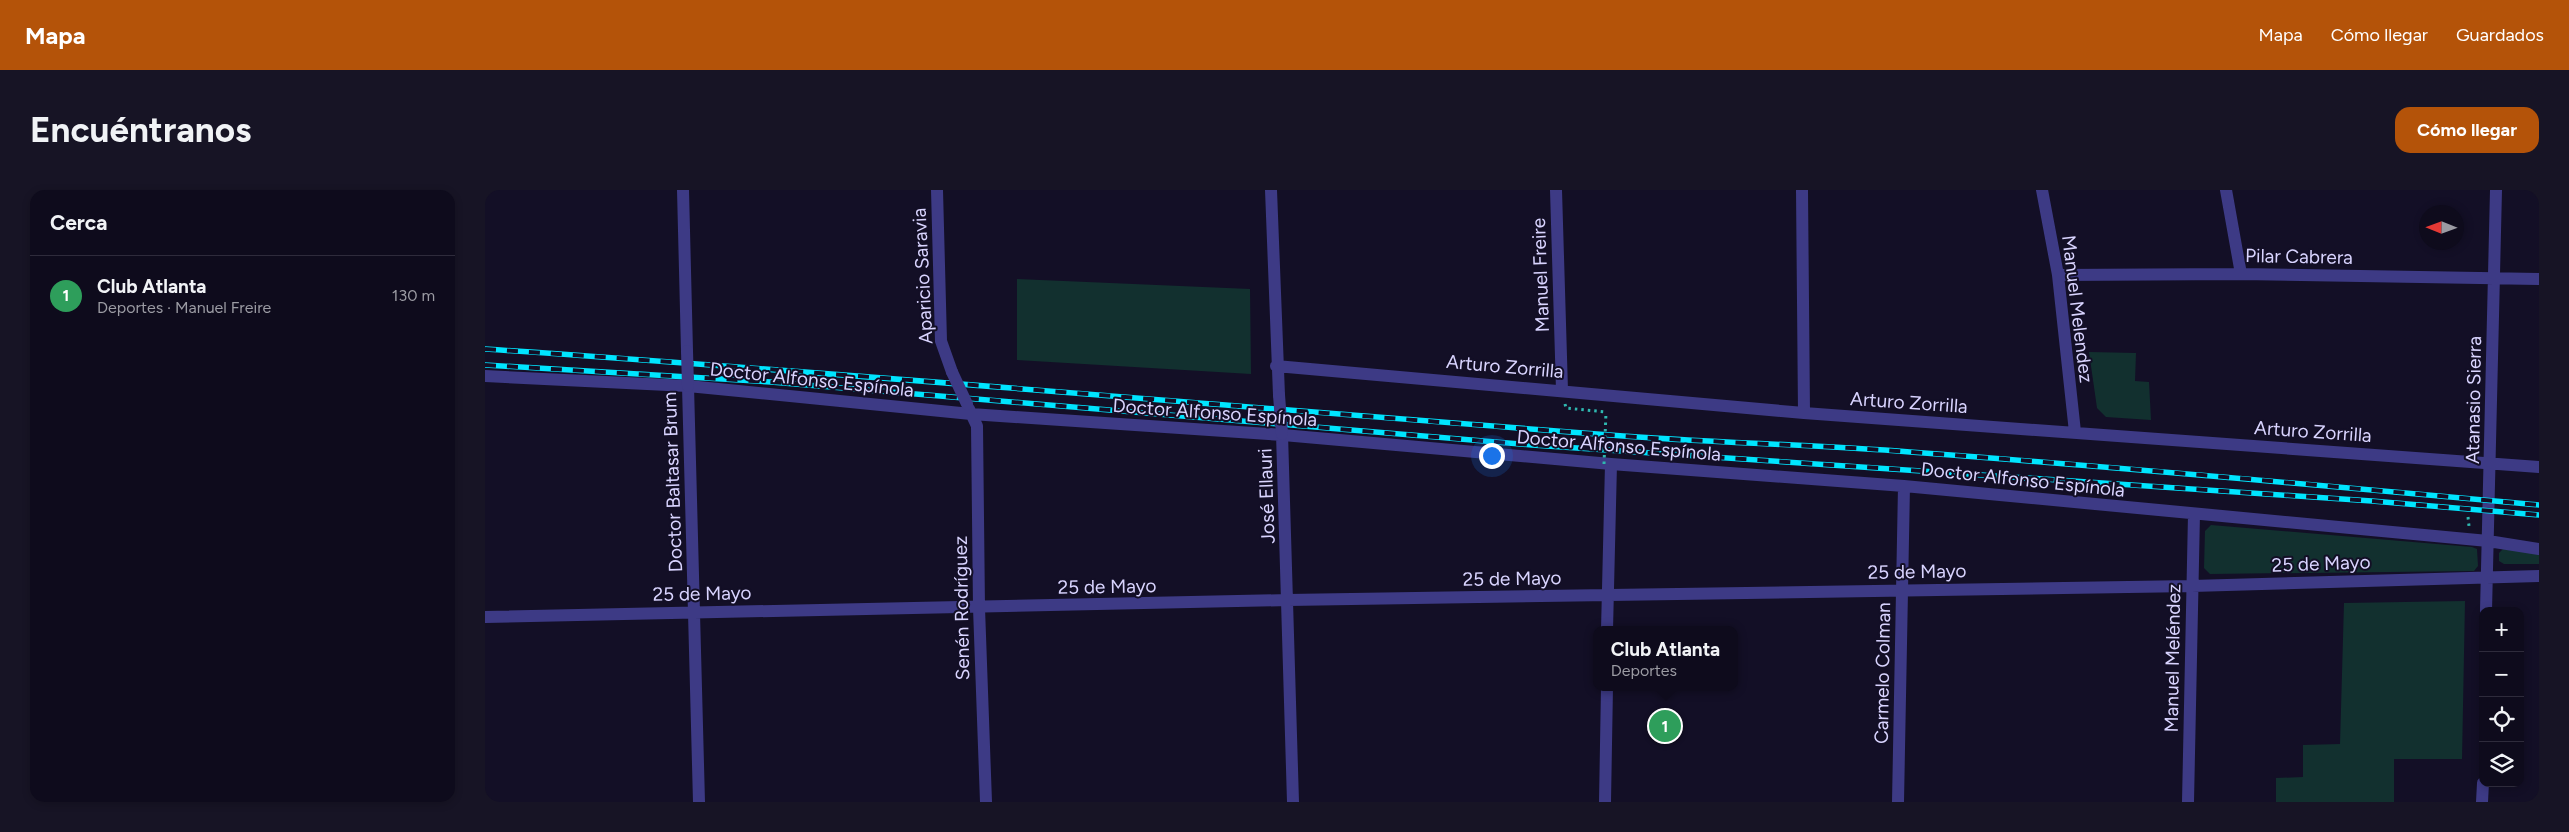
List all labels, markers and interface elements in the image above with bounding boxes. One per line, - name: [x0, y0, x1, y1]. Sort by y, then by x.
- text: Mapa: [25, 21, 86, 50]
- text: Mapa: [2258, 24, 2303, 46]
- text: Cómo llegar: [2331, 24, 2428, 46]
- text: Guardados: [2456, 24, 2544, 46]
- button: Cómo llegar: [2395, 107, 2539, 153]
- text: Encuéntranos: [30, 109, 251, 151]
- north arrow: [2419, 205, 2464, 250]
- street label: Aparicio Saravia: [907, 207, 938, 345]
- text: Cerca: [50, 210, 107, 235]
- street label: Manuel Freire: [1527, 217, 1554, 333]
- street label: Manuel Melendez: [2057, 234, 2098, 384]
- street label: Pilar Cabrera: [2245, 244, 2353, 269]
- text: Club Atlanta: [97, 275, 206, 298]
- text: 1: [63, 286, 69, 305]
- text: 130 m: [392, 286, 435, 305]
- text: Deportes · Manuel Freire: [97, 298, 271, 317]
- street label: Atanasio Sierra: [2461, 336, 2486, 464]
- street label: Arturo Zorrilla: [1445, 350, 1565, 383]
- street label: Doctor Alfonso Espínola: [709, 357, 915, 402]
- street label: Arturo Zorrilla: [1849, 387, 1968, 418]
- street label: Doctor Baltasar Brum: [658, 391, 687, 573]
- street label: Doctor Alfonso Espínola: [1112, 394, 1318, 431]
- street label: Arturo Zorrilla: [2253, 416, 2372, 447]
- street label: Doctor Alfonso Espínola: [1516, 425, 1722, 466]
- your location: [1479, 443, 1505, 469]
- street label: José Ellauri: [1253, 448, 1280, 544]
- street label: Doctor Alfonso Espínola: [1920, 457, 2126, 502]
- street label: Senén Rodríguez: [949, 535, 974, 681]
- street label: 25 de Mayo: [2271, 550, 2371, 577]
- street label: 25 de Mayo: [1867, 559, 1967, 584]
- street label: 25 de Mayo: [1462, 566, 1562, 591]
- street label: 25 de Mayo: [1057, 574, 1157, 599]
- street label: 25 de Mayo: [652, 581, 752, 606]
- street label: Manuel Meléndez: [2160, 583, 2185, 733]
- street label: Carmelo Colman: [1870, 602, 1895, 744]
- map controls: [2479, 607, 2524, 787]
- button: +: [2479, 607, 2524, 652]
- popup: [1593, 626, 1738, 691]
- text: Club Atlanta: [1611, 638, 1720, 661]
- button: −: [2479, 652, 2524, 697]
- text: Deportes: [1611, 661, 1677, 680]
- button: locate: [2479, 697, 2524, 742]
- pin: 1: [1649, 707, 1681, 745]
- button: layers: [2479, 742, 2524, 787]

